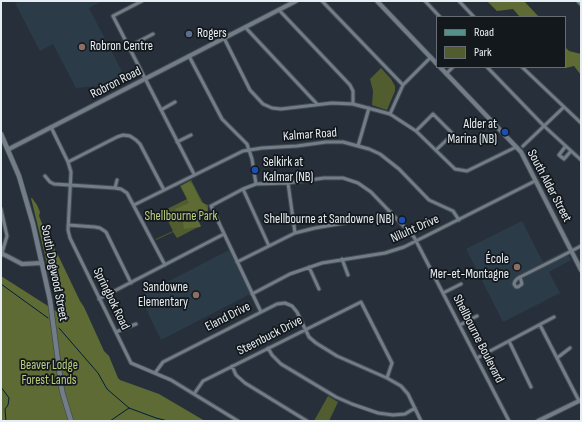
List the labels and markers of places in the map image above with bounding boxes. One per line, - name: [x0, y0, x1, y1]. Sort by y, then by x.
- place label: Rogers: [197, 26, 227, 42]
- marker: Rogers: [184, 29, 194, 39]
- place label: Robron Centre: [90, 39, 153, 55]
- marker: Robron Centre: [77, 42, 87, 52]
- place label: Alder at Marina (NB): [447, 117, 497, 148]
- marker: Alder at Marina (NB): [500, 127, 510, 137]
- place label: Selkirk at Kalmar (NB): [263, 155, 313, 186]
- marker: Selkirk at Kalmar (NB): [250, 165, 260, 175]
- place label: Shellbourne at Sandowne (NB): [264, 212, 394, 228]
- marker: Shellbourne at Sandowne (NB): [397, 215, 407, 225]
- place label: École Mer-et-Montagne: [430, 252, 509, 283]
- marker: École Mer-et-Montagne: [512, 262, 522, 272]
- place label: Sandowne Elementary: [138, 280, 188, 311]
- marker: Sandowne Elementary: [191, 290, 201, 300]

